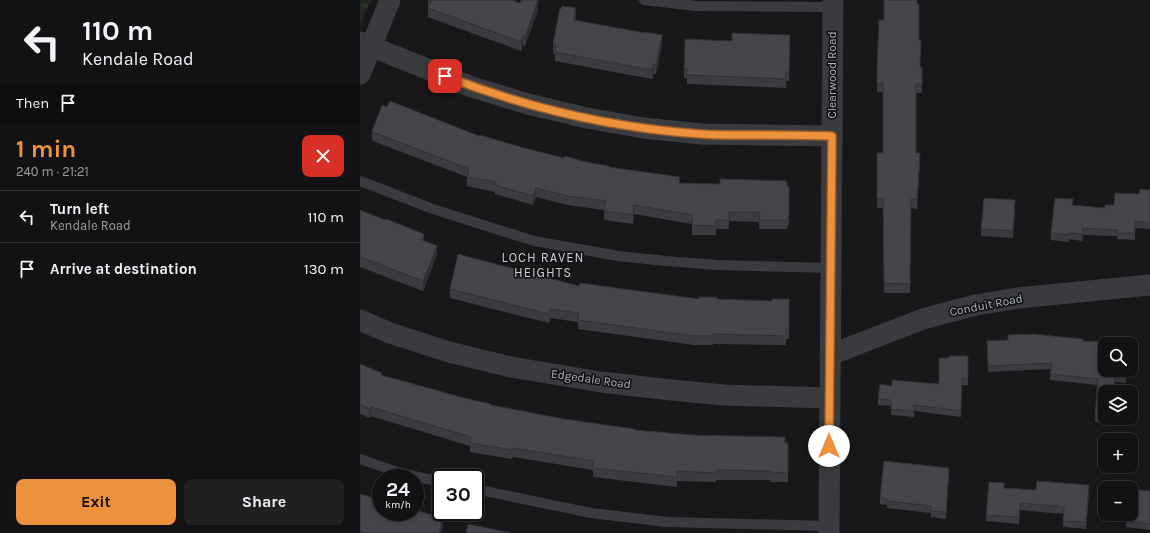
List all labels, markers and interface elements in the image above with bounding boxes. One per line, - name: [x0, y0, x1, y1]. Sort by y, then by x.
- text: 110 m: [82, 14, 153, 47]
- icon: left: [16, 16, 68, 68]
- street label: Clearwood Road: [825, 31, 839, 119]
- text: Kendale Road: [82, 48, 194, 70]
- pin: [428, 59, 462, 93]
- icon: arrive: [434, 65, 456, 87]
- icon: arrive: [57, 92, 79, 114]
- text: Then: [16, 94, 49, 112]
- text: 1 min: [16, 135, 76, 163]
- button: close: [302, 135, 344, 177]
- text: 240 m · 21:21: [16, 164, 89, 179]
- text: Turn left: [50, 200, 109, 218]
- icon: left: [16, 206, 38, 228]
- text: 110 m: [308, 208, 344, 226]
- text: Kendale Road: [50, 218, 131, 233]
- district label: LOCH RAVEN HEIGHTS: [502, 250, 584, 280]
- icon: arrive: [16, 258, 38, 280]
- text: Arrive at destination: [50, 260, 197, 278]
- text: 130 m: [304, 260, 344, 278]
- street label: Conduit Road: [948, 291, 1024, 319]
- map controls: [1098, 337, 1138, 521]
- button: search: [1098, 337, 1138, 377]
- street label: Edgedale Road: [550, 366, 632, 392]
- button: layers: [1098, 385, 1138, 425]
- position arrow: [808, 425, 850, 467]
- button: +: [1098, 433, 1138, 473]
- speed limit sign: 30: [432, 469, 484, 521]
- text: 24: [386, 478, 410, 501]
- button: Exit: [16, 479, 176, 525]
- button: Share: [184, 479, 344, 525]
- button: −: [1098, 481, 1138, 521]
- text: km/h: [385, 499, 411, 511]

